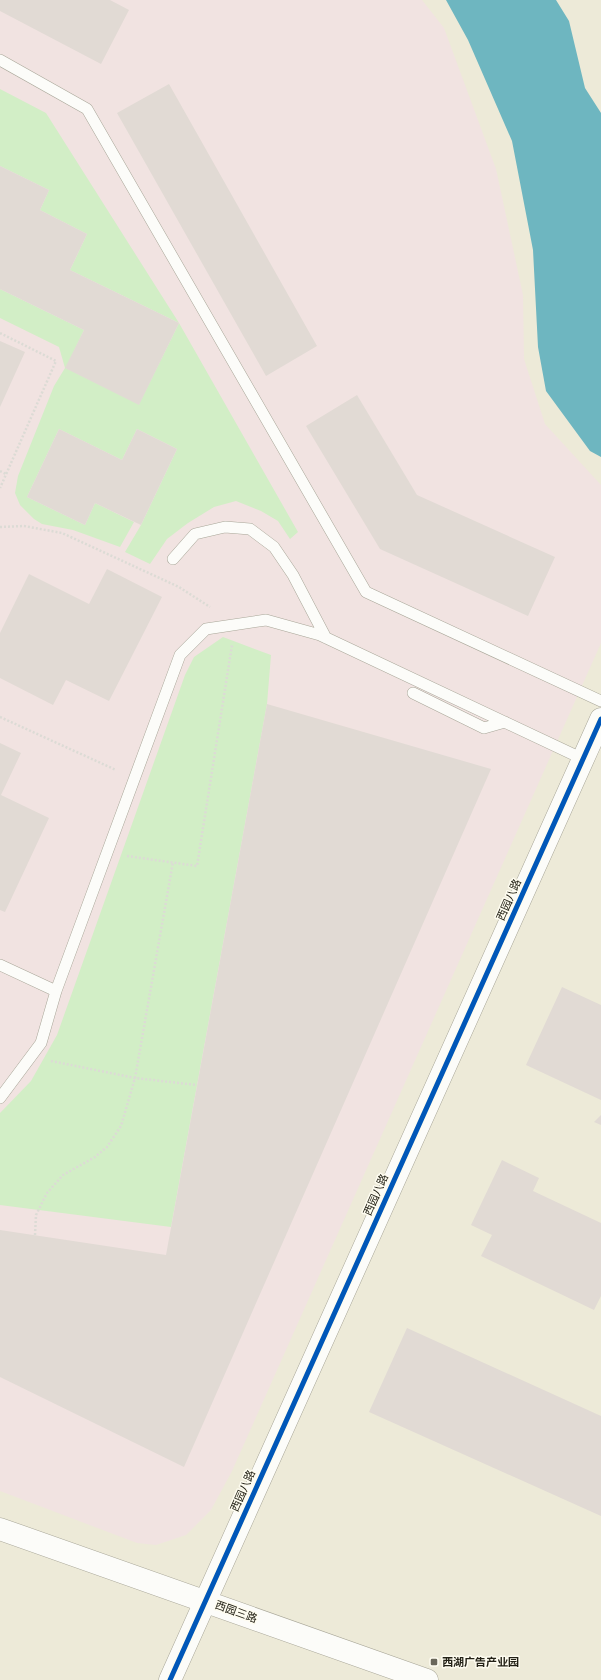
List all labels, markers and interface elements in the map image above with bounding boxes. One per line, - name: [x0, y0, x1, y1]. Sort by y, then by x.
- street label: 西园八路: [494, 877, 524, 923]
- street label: 西园八路: [361, 1172, 391, 1218]
- street label: 西园八路: [228, 1468, 258, 1514]
- street label: 西园三路: [213, 1598, 259, 1626]
- place label: 西湖广告产业园: [442, 1656, 519, 1669]
- marker: 西湖广告产业园: [429, 1657, 439, 1667]

